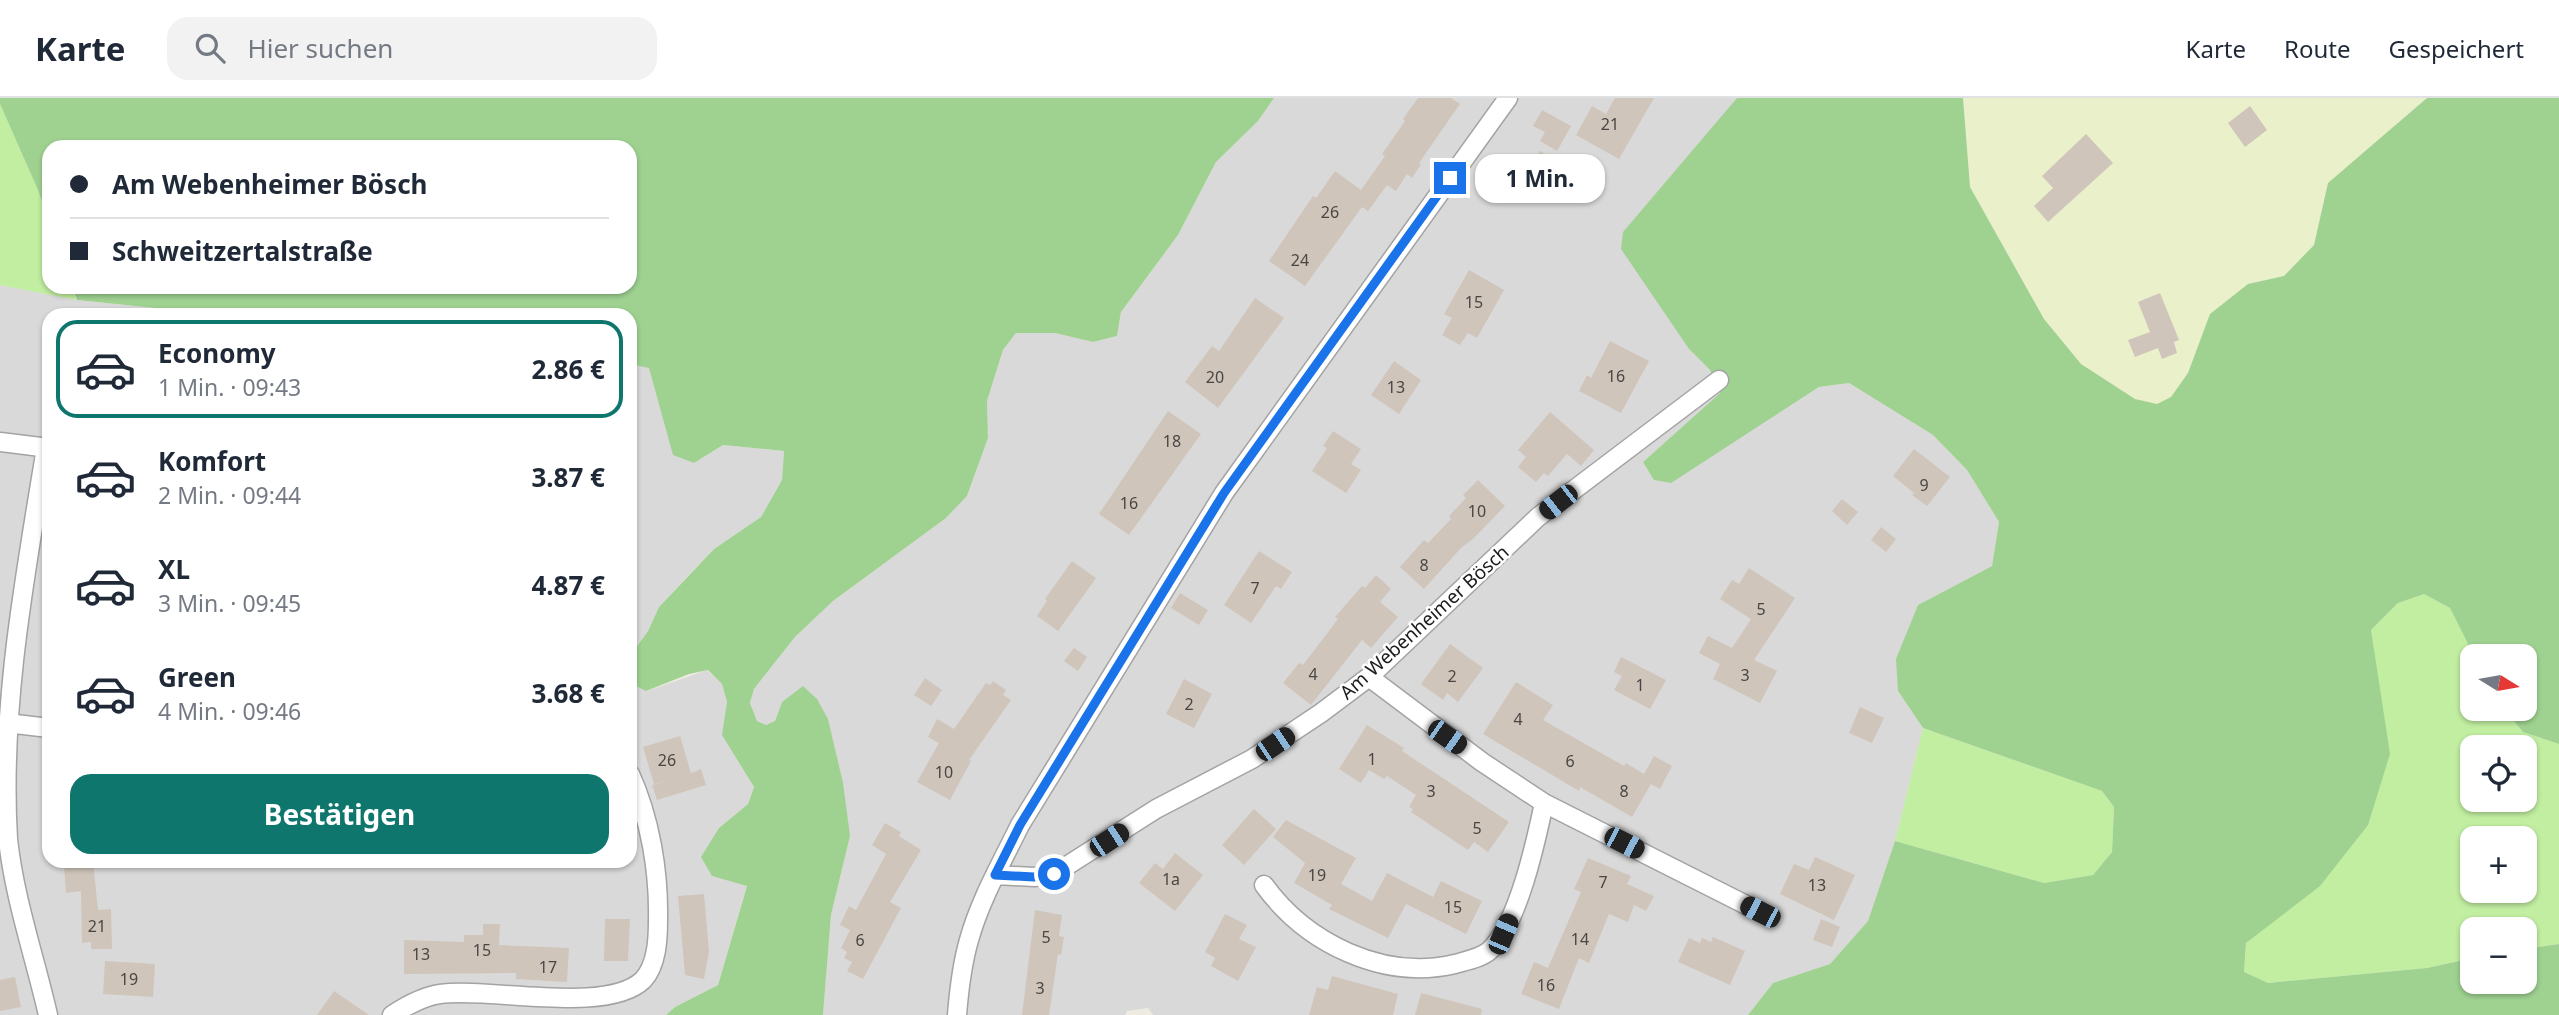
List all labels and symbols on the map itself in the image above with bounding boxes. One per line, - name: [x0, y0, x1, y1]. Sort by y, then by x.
- house number: 21: [1601, 113, 1619, 135]
- callout: 1 Min.: [1474, 154, 1604, 202]
- route end: [1434, 162, 1466, 194]
- house number: 26: [1321, 201, 1339, 223]
- house number: 24: [1291, 249, 1309, 271]
- house number: 15: [1465, 291, 1483, 313]
- house number: 16: [1607, 365, 1625, 387]
- house number: 20: [1206, 366, 1224, 388]
- house number: 13: [1387, 376, 1405, 398]
- house number: 18: [1163, 430, 1181, 452]
- house number: 9: [1919, 474, 1929, 496]
- car: [1535, 481, 1582, 523]
- house number: 16: [1120, 492, 1138, 514]
- house number: 10: [1468, 500, 1486, 522]
- street label: Am Webenheimer Bösch: [1334, 539, 1514, 705]
- house number: 8: [1419, 554, 1429, 576]
- house number: 7: [1250, 577, 1260, 599]
- house number: 5: [1756, 598, 1766, 620]
- north arrow: [2460, 644, 2538, 721]
- house number: 4: [1308, 663, 1318, 685]
- house number: 3: [1740, 664, 1750, 686]
- house number: 2: [1447, 665, 1457, 687]
- house number: 1: [1635, 674, 1645, 696]
- house number: 2: [1184, 693, 1194, 715]
- house number: 4: [1513, 708, 1523, 730]
- car: [1424, 716, 1471, 758]
- car: [1252, 724, 1299, 764]
- house number: 1: [1367, 748, 1377, 770]
- house number: 26: [658, 749, 676, 771]
- house number: 6: [1565, 750, 1575, 772]
- house number: 10: [935, 761, 953, 783]
- house number: 3: [1426, 780, 1436, 802]
- house number: 8: [1619, 780, 1629, 802]
- house number: 5: [1472, 817, 1482, 839]
- car: [1086, 820, 1133, 860]
- car: [1601, 824, 1648, 862]
- route start: [1038, 858, 1070, 890]
- house number: 19: [1308, 864, 1326, 886]
- house number: 1a: [1162, 868, 1180, 890]
- house number: 7: [1598, 871, 1608, 893]
- house number: 13: [1808, 874, 1826, 896]
- car: [1737, 893, 1784, 931]
- house number: 15: [1444, 896, 1462, 918]
- car: [1486, 911, 1521, 957]
- house number: 21: [88, 915, 106, 937]
- house number: 5: [1041, 926, 1051, 948]
- house number: 14: [1571, 928, 1589, 950]
- house number: 6: [855, 929, 865, 951]
- house number: 15: [473, 939, 491, 961]
- house number: 13: [412, 943, 430, 965]
- house number: 17: [539, 956, 557, 978]
- house number: 19: [120, 968, 138, 990]
- house number: 16: [1537, 974, 1555, 996]
- house number: 3: [1035, 977, 1045, 999]

